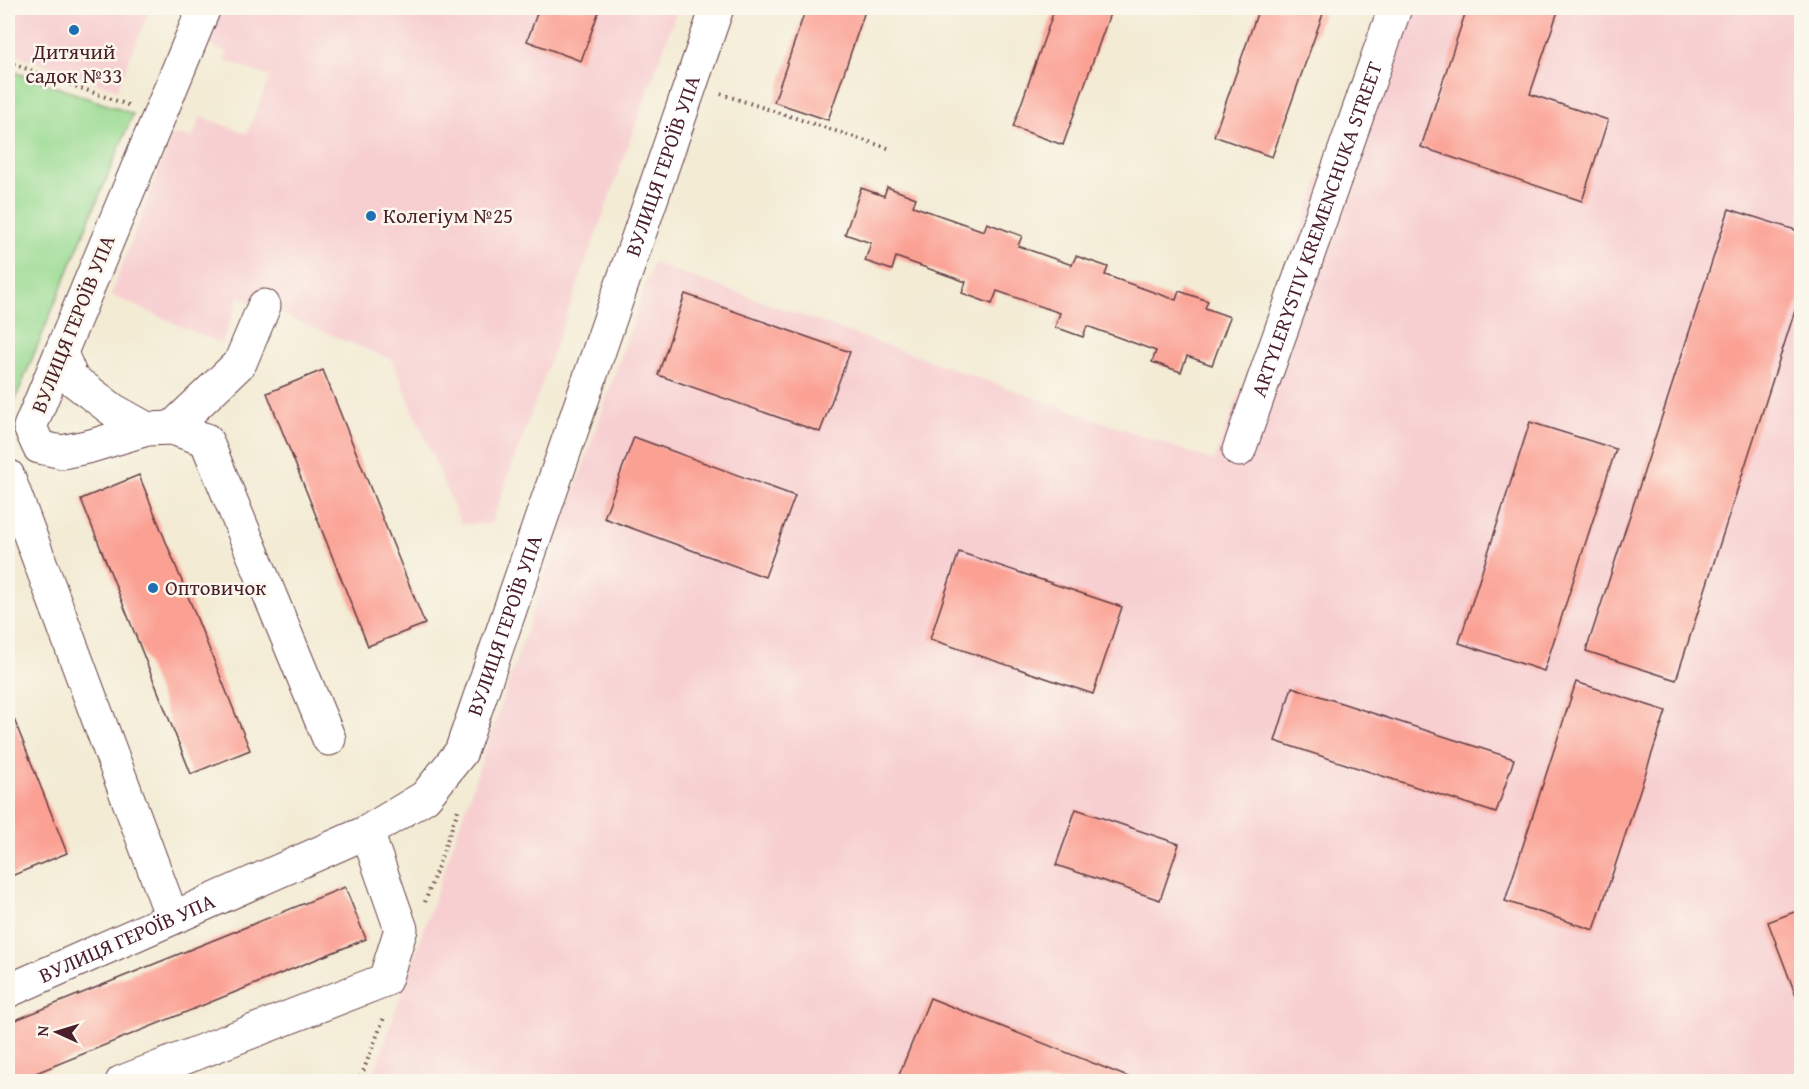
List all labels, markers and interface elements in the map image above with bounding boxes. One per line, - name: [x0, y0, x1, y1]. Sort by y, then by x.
- marker: Дитячий садок №33: [67, 23, 81, 37]
- place label: Дитячий садок №33: [25, 36, 123, 91]
- street label: ARTYLERYSTIV KREMENCHUKA STREET: [1243, 57, 1390, 401]
- street label: ВУЛИЦЯ ГЕРОЇВ УПА: [617, 71, 708, 260]
- place label: Колегіум №25: [383, 200, 513, 231]
- marker: Колегіум №25: [364, 209, 378, 223]
- street label: ВУЛИЦЯ ГЕРОЇВ УПА: [23, 230, 123, 418]
- street label: ВУЛИЦЯ ГЕРОЇВ УПА: [459, 530, 550, 720]
- place label: Оптовичок: [165, 572, 266, 603]
- marker: Оптовичок: [146, 581, 160, 595]
- street label: ВУЛИЦЯ ГЕРОЇВ УПА: [34, 885, 220, 990]
- north arrow: [27, 1002, 87, 1062]
- text: N: [30, 1024, 54, 1037]

